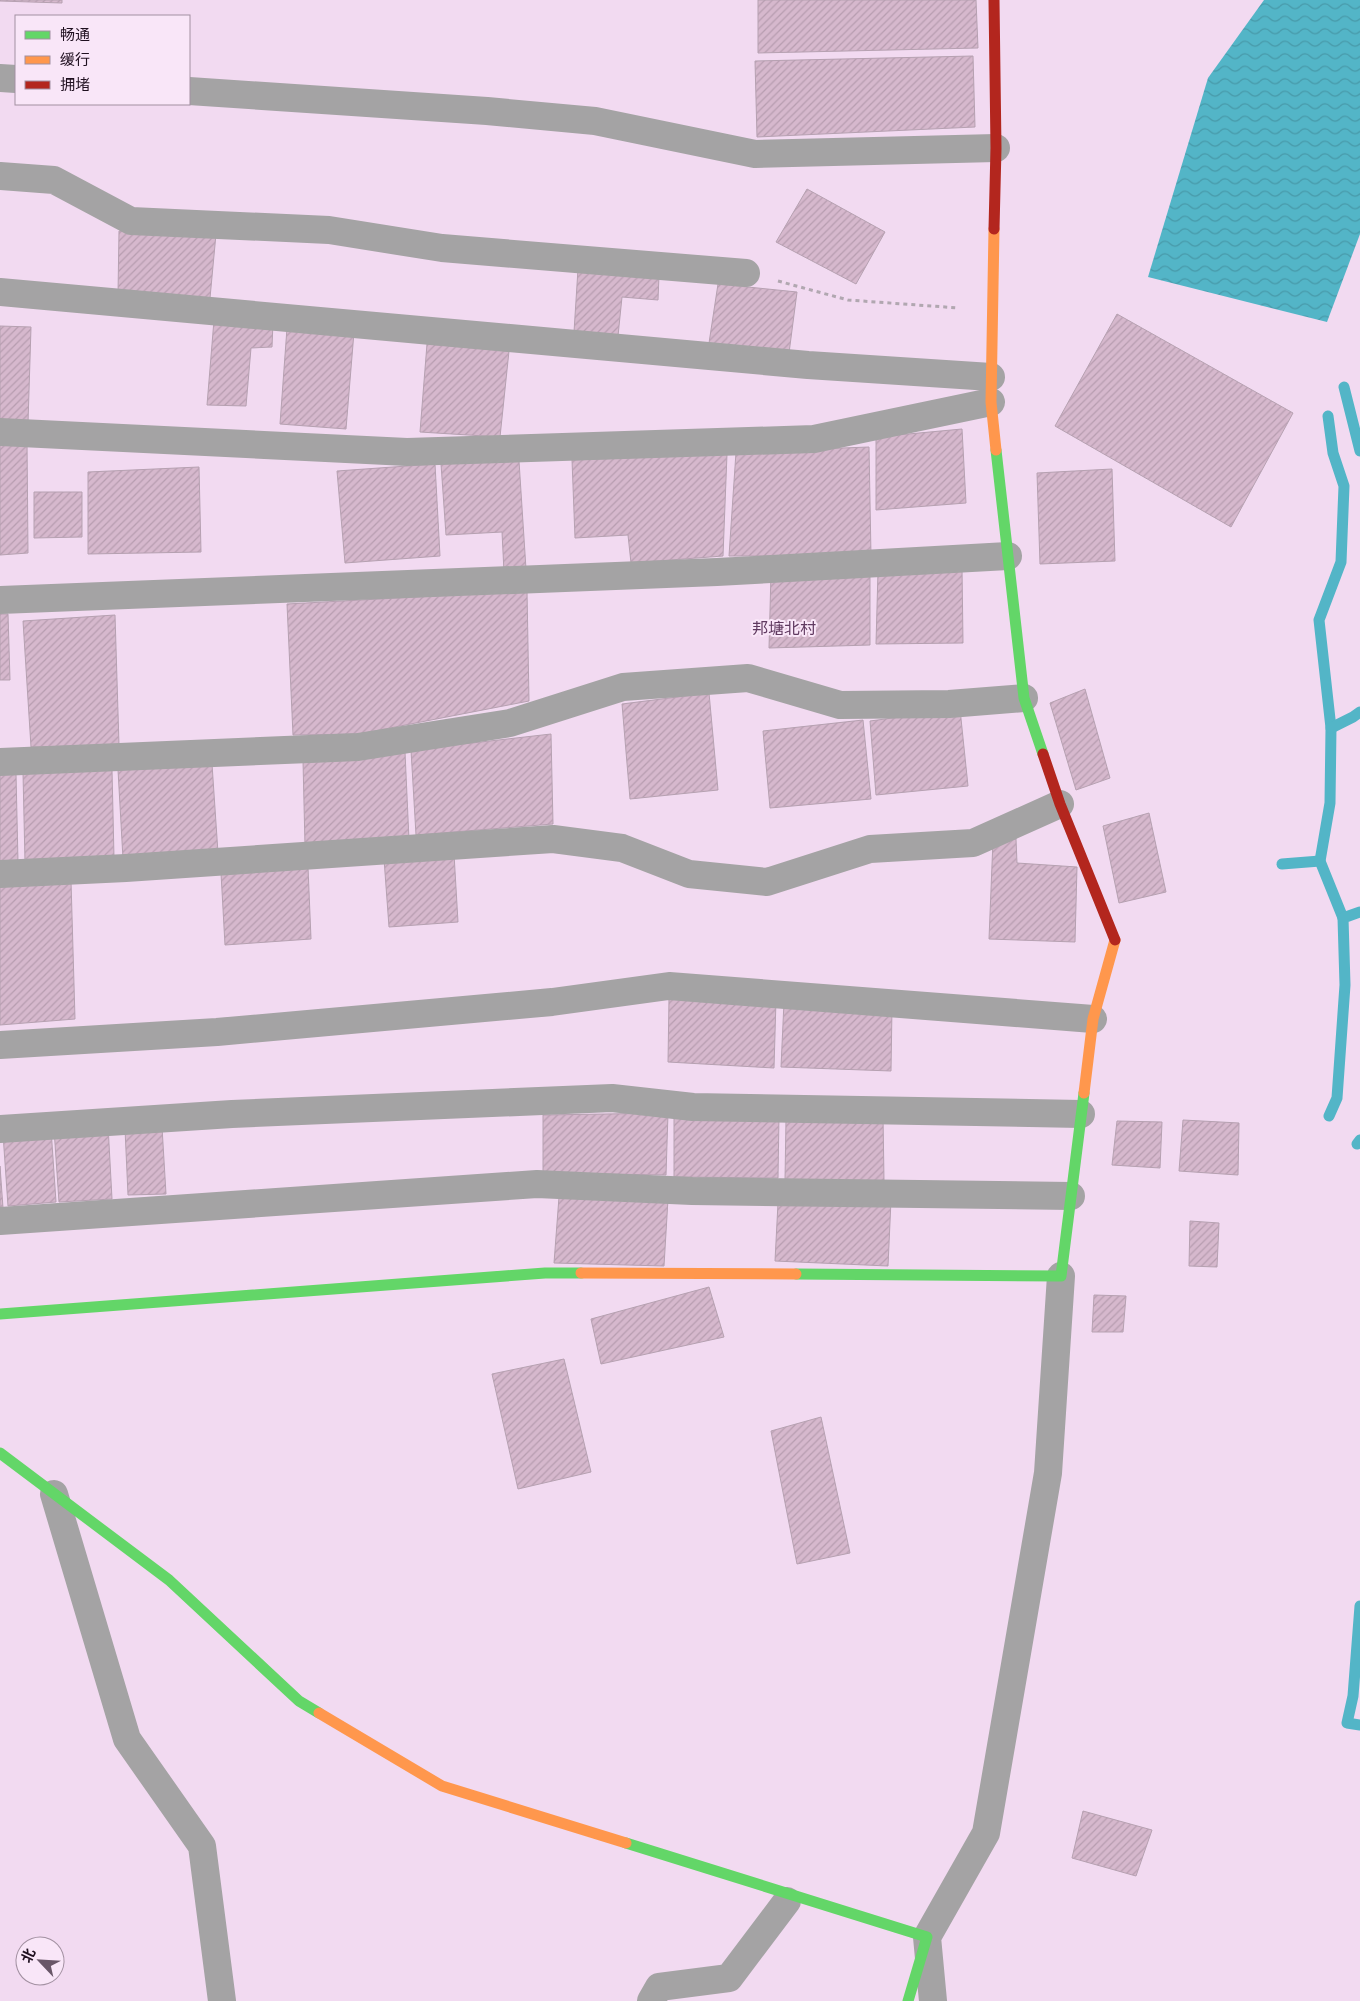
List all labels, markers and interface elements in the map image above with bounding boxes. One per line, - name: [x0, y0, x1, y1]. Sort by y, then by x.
- legend: [15, 15, 190, 105]
- text: 畅通: [60, 26, 90, 44]
- text: 缓行: [60, 51, 90, 69]
- text: 拥堵: [60, 76, 90, 94]
- district label: 邦塘北村: [752, 619, 816, 638]
- north arrow: [15, 1936, 65, 1986]
- text: 北: [18, 1946, 38, 1965]

